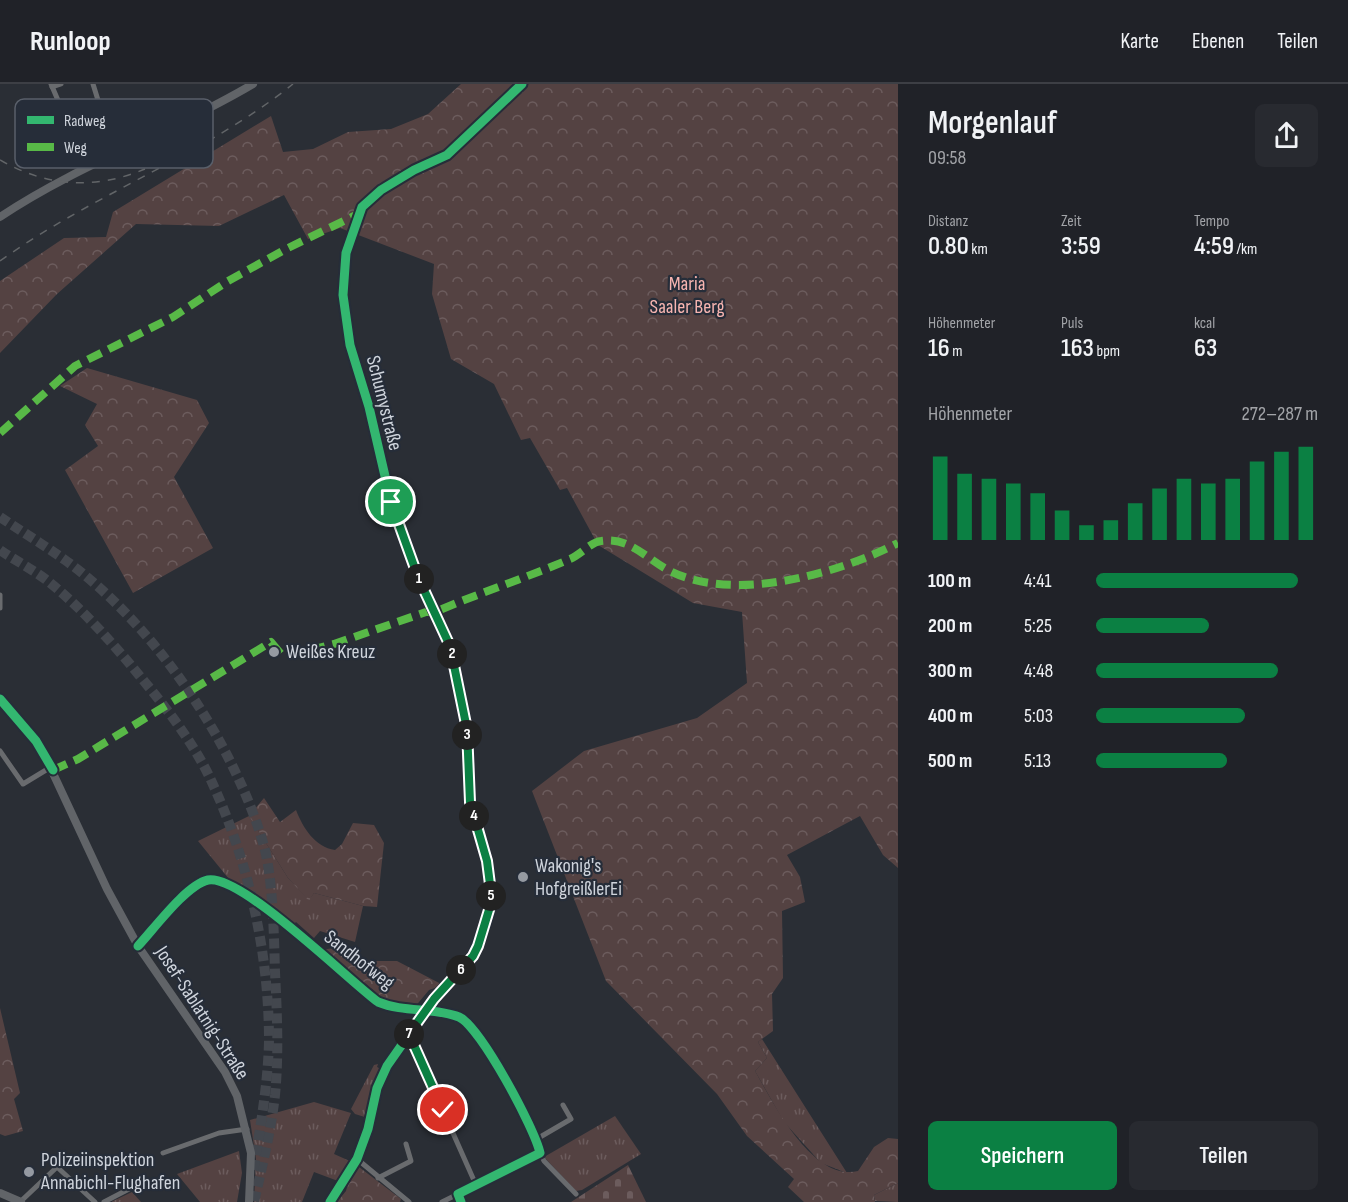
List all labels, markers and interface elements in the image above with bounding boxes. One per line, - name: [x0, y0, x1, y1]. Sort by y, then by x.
- text: Runloop: [30, 25, 111, 58]
- text: Karte: [1121, 29, 1159, 54]
- text: Ebenen: [1192, 29, 1244, 54]
- text: Teilen: [1277, 29, 1318, 54]
- legend: [15, 99, 213, 168]
- text: Morgenlauf: [928, 103, 1057, 143]
- button: share: [1255, 104, 1318, 167]
- text: Radweg: [64, 112, 106, 131]
- text: Weg: [64, 139, 87, 158]
- text: 09:58: [928, 146, 966, 170]
- text: Distanz: [928, 212, 968, 231]
- text: Zeit: [1061, 212, 1082, 231]
- text: Tempo: [1194, 212, 1229, 231]
- text: 0.80: [928, 231, 969, 262]
- text: 3:59: [1061, 231, 1101, 262]
- text: 4:59: [1194, 231, 1234, 262]
- text: km: [969, 240, 988, 259]
- text: /km: [1234, 240, 1257, 259]
- park label: Maria Saaler Berg: [650, 272, 724, 319]
- text: Höhenmeter: [928, 314, 995, 333]
- text: Puls: [1061, 314, 1083, 333]
- text: kcal: [1194, 314, 1215, 333]
- text: 16: [928, 333, 950, 364]
- text: 163: [1061, 333, 1094, 364]
- text: 63: [1194, 333, 1217, 364]
- text: m: [950, 342, 962, 361]
- text: bpm: [1094, 342, 1120, 361]
- street label: Schumystraße: [361, 353, 407, 453]
- text: Höhenmeter: [928, 402, 1012, 426]
- text: 272–287 m: [1241, 402, 1318, 426]
- pin: [365, 476, 416, 527]
- icon: arrive: [374, 485, 407, 518]
- pin: 1: [404, 564, 434, 594]
- text: 1: [416, 569, 422, 588]
- text: 100 m: [928, 569, 971, 593]
- text: 4:41: [1024, 569, 1052, 593]
- text: 200 m: [928, 614, 972, 638]
- text: 5:25: [1024, 614, 1052, 638]
- pin: 2: [437, 639, 467, 669]
- place label: Weißes Kreuz: [286, 640, 375, 664]
- text: 2: [448, 644, 456, 663]
- marker: Weißes Kreuz: [267, 645, 281, 659]
- text: 300 m: [928, 659, 972, 683]
- text: 4:48: [1024, 659, 1053, 683]
- text: 400 m: [928, 704, 973, 728]
- text: 5:03: [1024, 704, 1053, 728]
- pin: 3: [452, 720, 482, 750]
- text: 3: [463, 725, 471, 744]
- text: 500 m: [928, 749, 972, 773]
- text: 5:13: [1024, 749, 1051, 773]
- pin: 4: [459, 801, 489, 831]
- text: 4: [470, 806, 478, 825]
- place label: Wakonig's HofgreißlerEi: [535, 854, 622, 901]
- marker: Wakonig's HofgreißlerEi: [516, 870, 530, 884]
- pin: 5: [476, 881, 506, 911]
- text: 5: [487, 886, 495, 905]
- street label: Sandhofweg: [319, 925, 399, 995]
- street label: Josef-Sablatnig-Straße: [149, 941, 254, 1084]
- pin: 6: [446, 955, 476, 985]
- text: 6: [457, 960, 465, 979]
- pin: 7: [394, 1019, 424, 1049]
- text: 7: [406, 1024, 412, 1043]
- pin: [417, 1084, 468, 1135]
- icon: check: [426, 1093, 459, 1126]
- button: Speichern: [928, 1121, 1117, 1190]
- button: Teilen: [1129, 1121, 1318, 1190]
- place label: Polizeiinspektion Annabichl-Flughafen: [40, 1148, 180, 1195]
- marker: Polizeiinspektion Annabichl-Flughafen: [22, 1165, 36, 1179]

